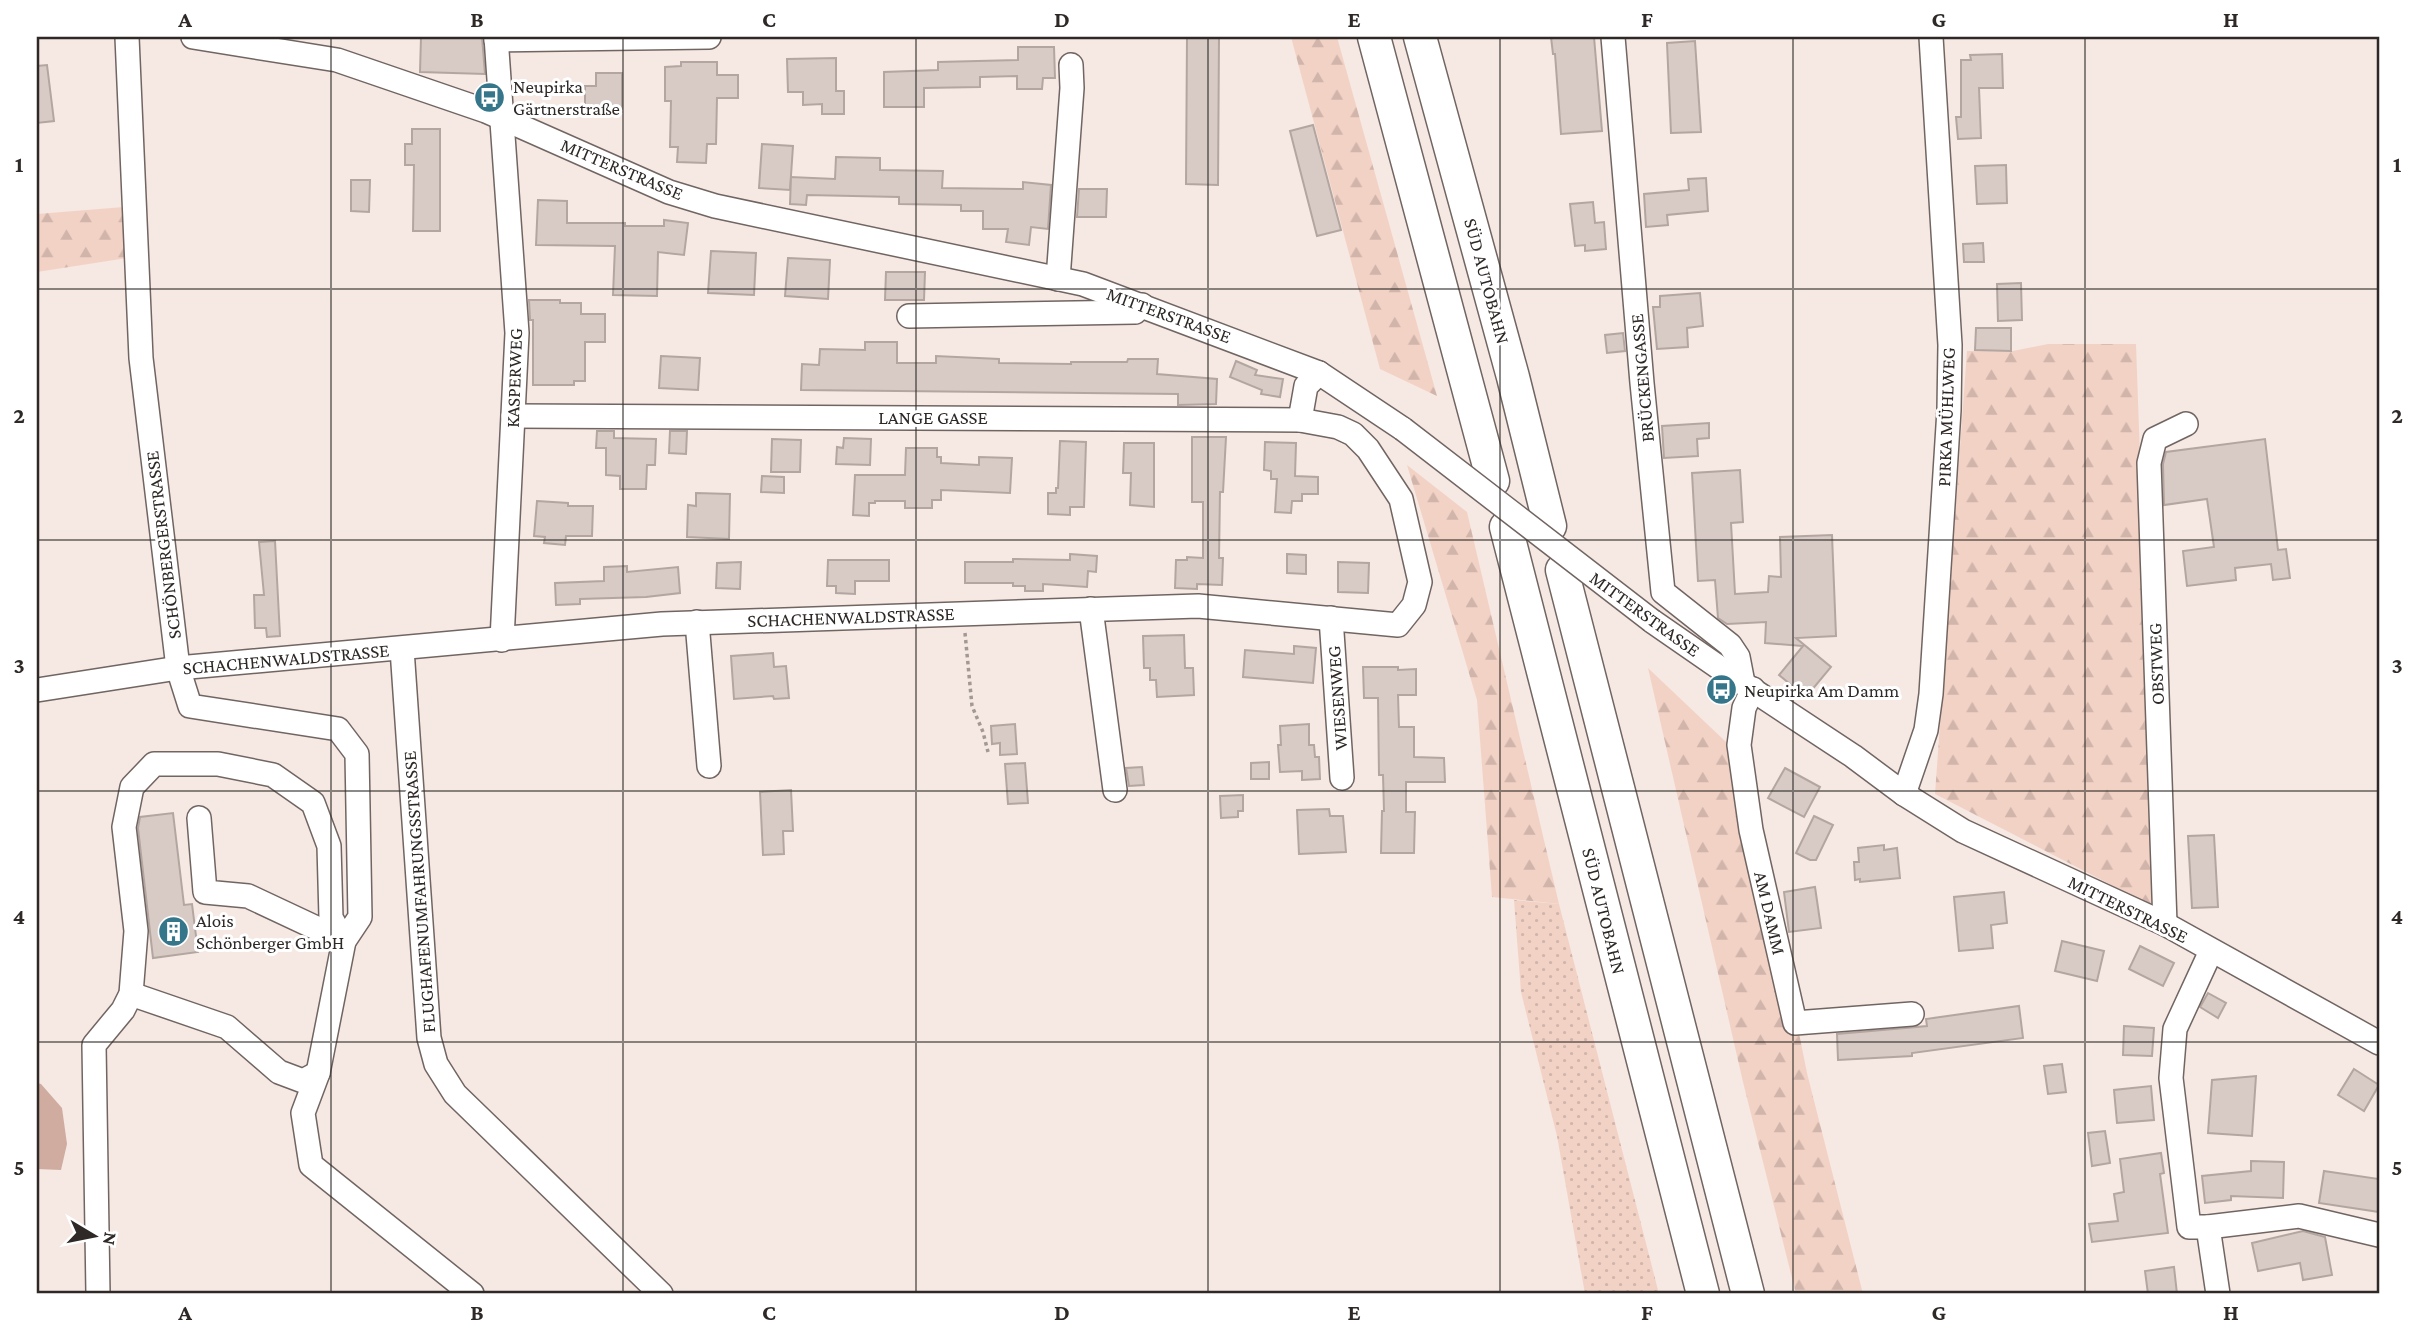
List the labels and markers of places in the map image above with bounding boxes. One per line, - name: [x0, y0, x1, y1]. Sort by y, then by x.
- place label: Neupirka Gärtnerstraße: [513, 76, 620, 119]
- bus stop icon: Neupirka Gärtnerstraße: [473, 80, 507, 114]
- bus stop icon: Neupirka Am Damm: [1704, 673, 1738, 707]
- place label: Neupirka Am Damm: [1744, 680, 1899, 701]
- place label: Alois Schönberger GmbH: [196, 910, 344, 953]
- building icon: Alois Schönberger GmbH: [156, 914, 190, 948]

